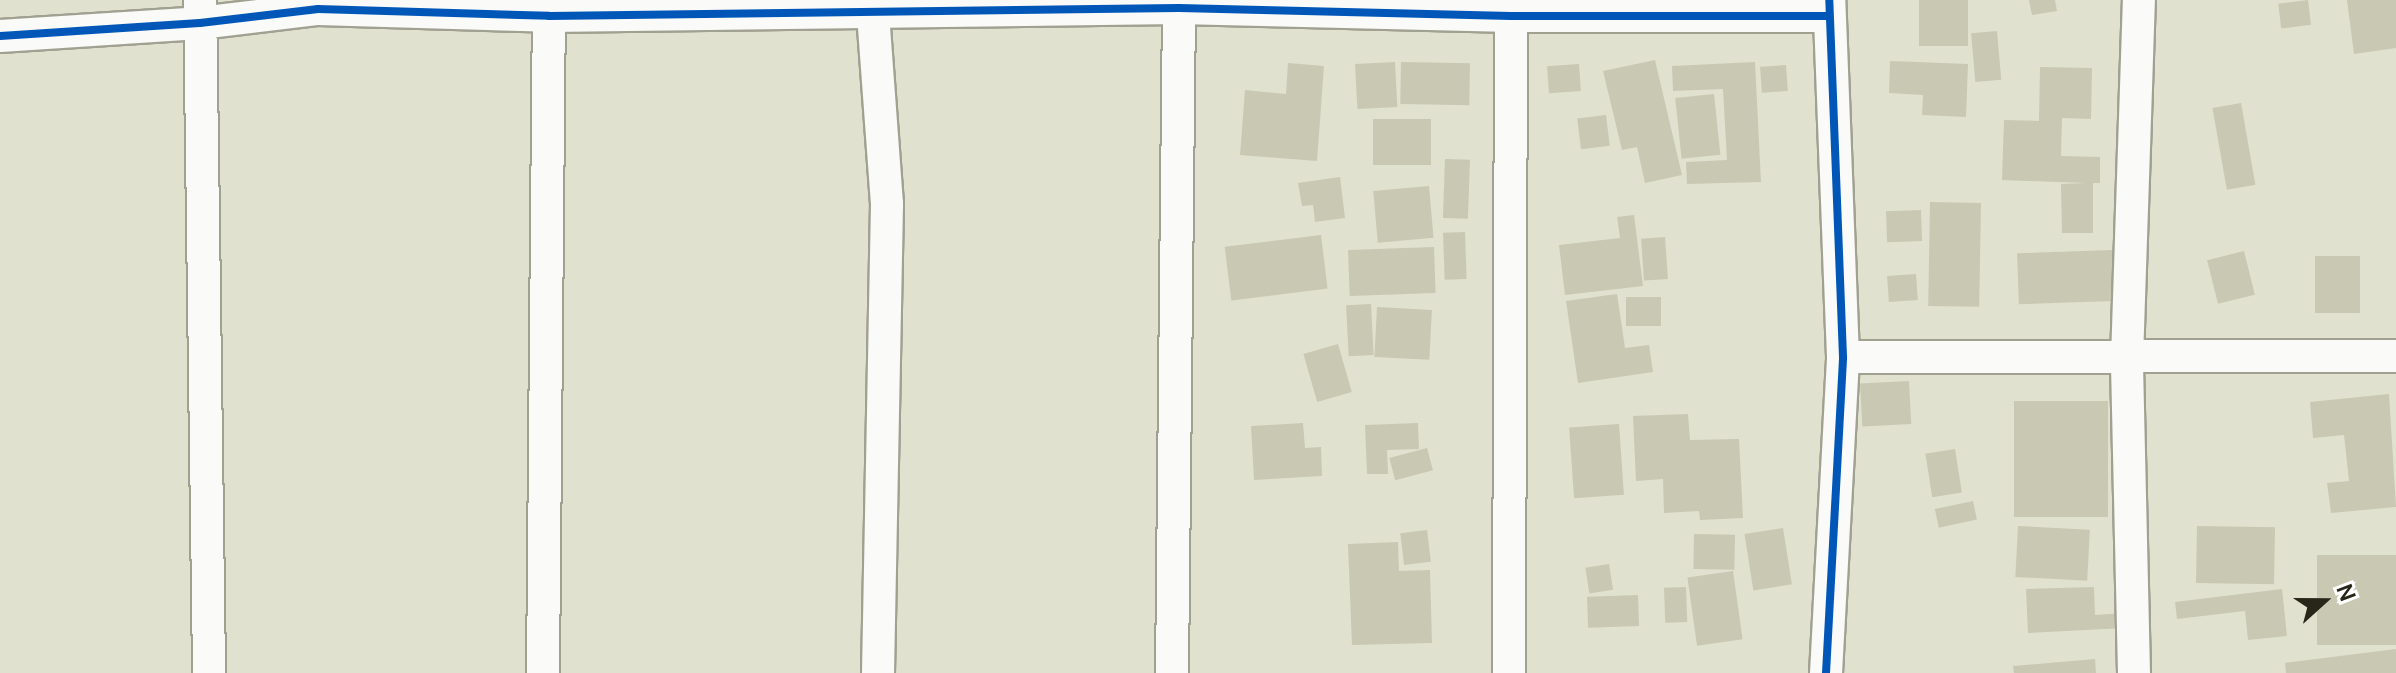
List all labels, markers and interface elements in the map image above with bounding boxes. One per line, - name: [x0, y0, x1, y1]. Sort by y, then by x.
- north arrow: [2284, 561, 2364, 641]
- text: N: [2330, 580, 2363, 605]

